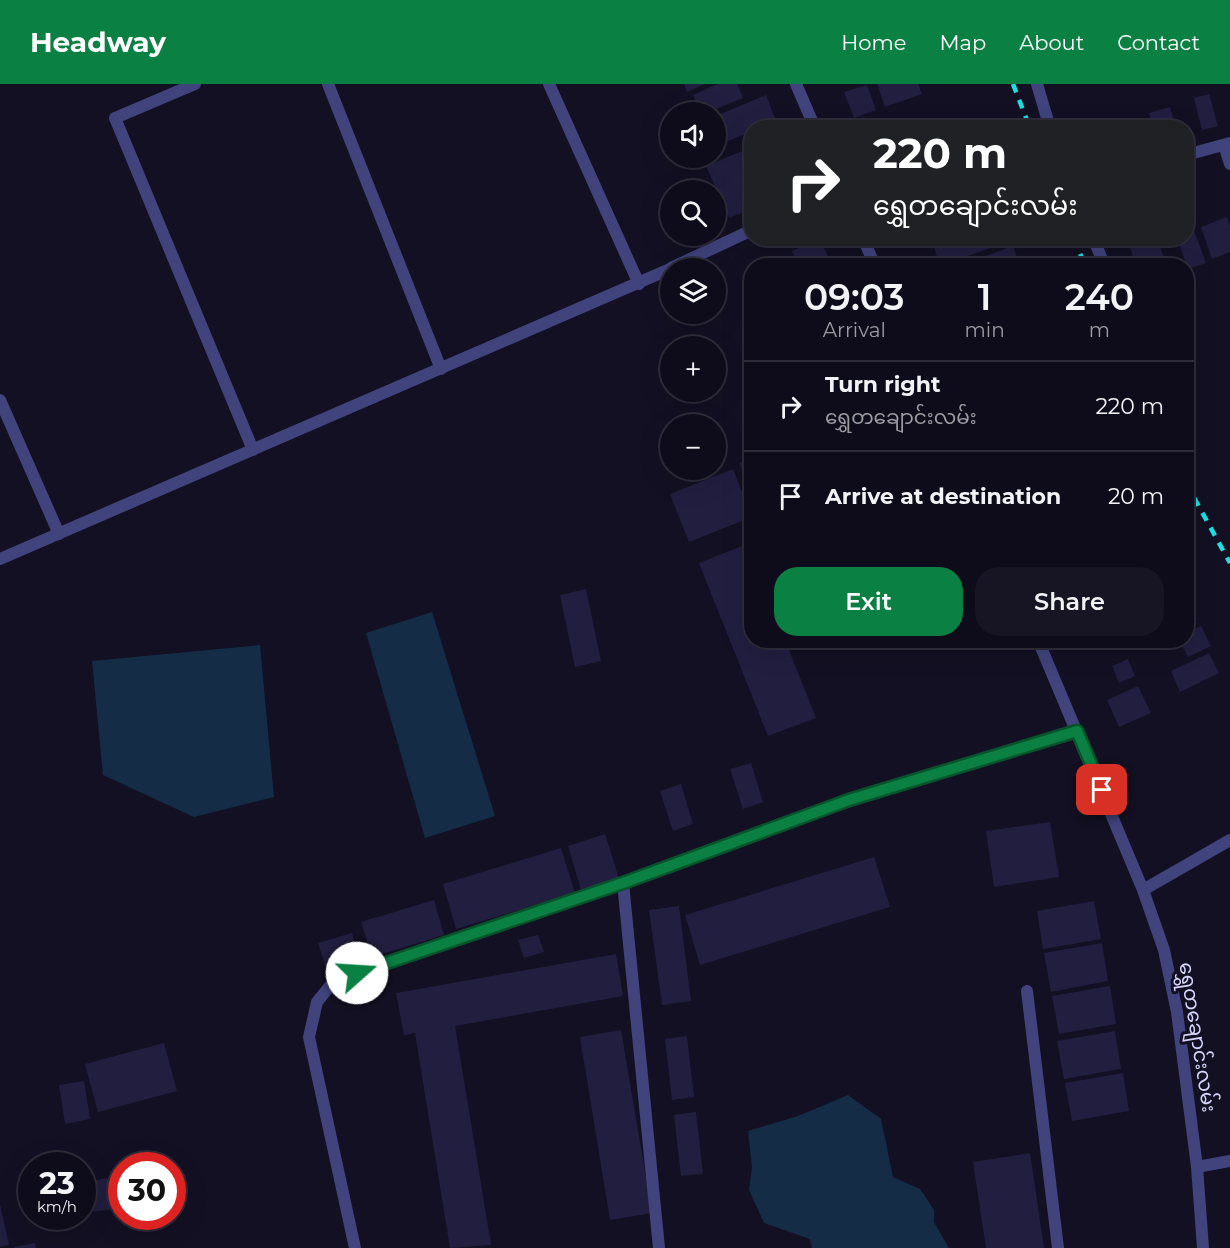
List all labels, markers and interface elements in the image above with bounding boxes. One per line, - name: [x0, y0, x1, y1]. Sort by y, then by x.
- text: Headway: [30, 25, 166, 59]
- text: Home: [841, 30, 906, 55]
- text: Map: [939, 30, 986, 55]
- text: About: [1019, 30, 1084, 55]
- text: Contact: [1117, 30, 1200, 55]
- map controls: [660, 102, 726, 480]
- button: sound: [660, 102, 726, 168]
- text: 220 m: [873, 127, 1007, 179]
- icon: right: [774, 144, 852, 222]
- button: search: [660, 180, 726, 246]
- text: ရွှေတချောင်းလမ်း: [873, 189, 1078, 222]
- button: layers: [660, 258, 726, 324]
- text: 09:03: [804, 275, 905, 319]
- text: 1: [978, 275, 992, 319]
- text: 240: [1065, 275, 1134, 319]
- text: Arrival: [823, 318, 886, 342]
- text: min: [965, 318, 1005, 342]
- text: m: [1089, 318, 1110, 342]
- button: +: [660, 336, 726, 402]
- text: Turn right: [825, 371, 940, 398]
- icon: right: [774, 390, 807, 423]
- text: 220 m: [1095, 393, 1164, 420]
- text: ရွှေတချောင်းလမ်း: [825, 405, 977, 429]
- button: −: [660, 414, 726, 480]
- icon: arrive: [774, 480, 807, 513]
- text: Arrive at destination: [825, 483, 1061, 510]
- text: 20 m: [1108, 483, 1164, 510]
- button: Exit: [774, 567, 963, 636]
- button: Share: [975, 567, 1164, 636]
- pin: [1076, 764, 1127, 815]
- icon: arrive: [1085, 773, 1118, 806]
- position arrow: [325, 941, 389, 1005]
- street label: ရွှေတချောင်းလမ်း: [1170, 960, 1224, 1114]
- speed limit sign: 30: [108, 1152, 186, 1230]
- text: 23: [39, 1165, 75, 1202]
- text: km/h: [37, 1197, 77, 1216]

